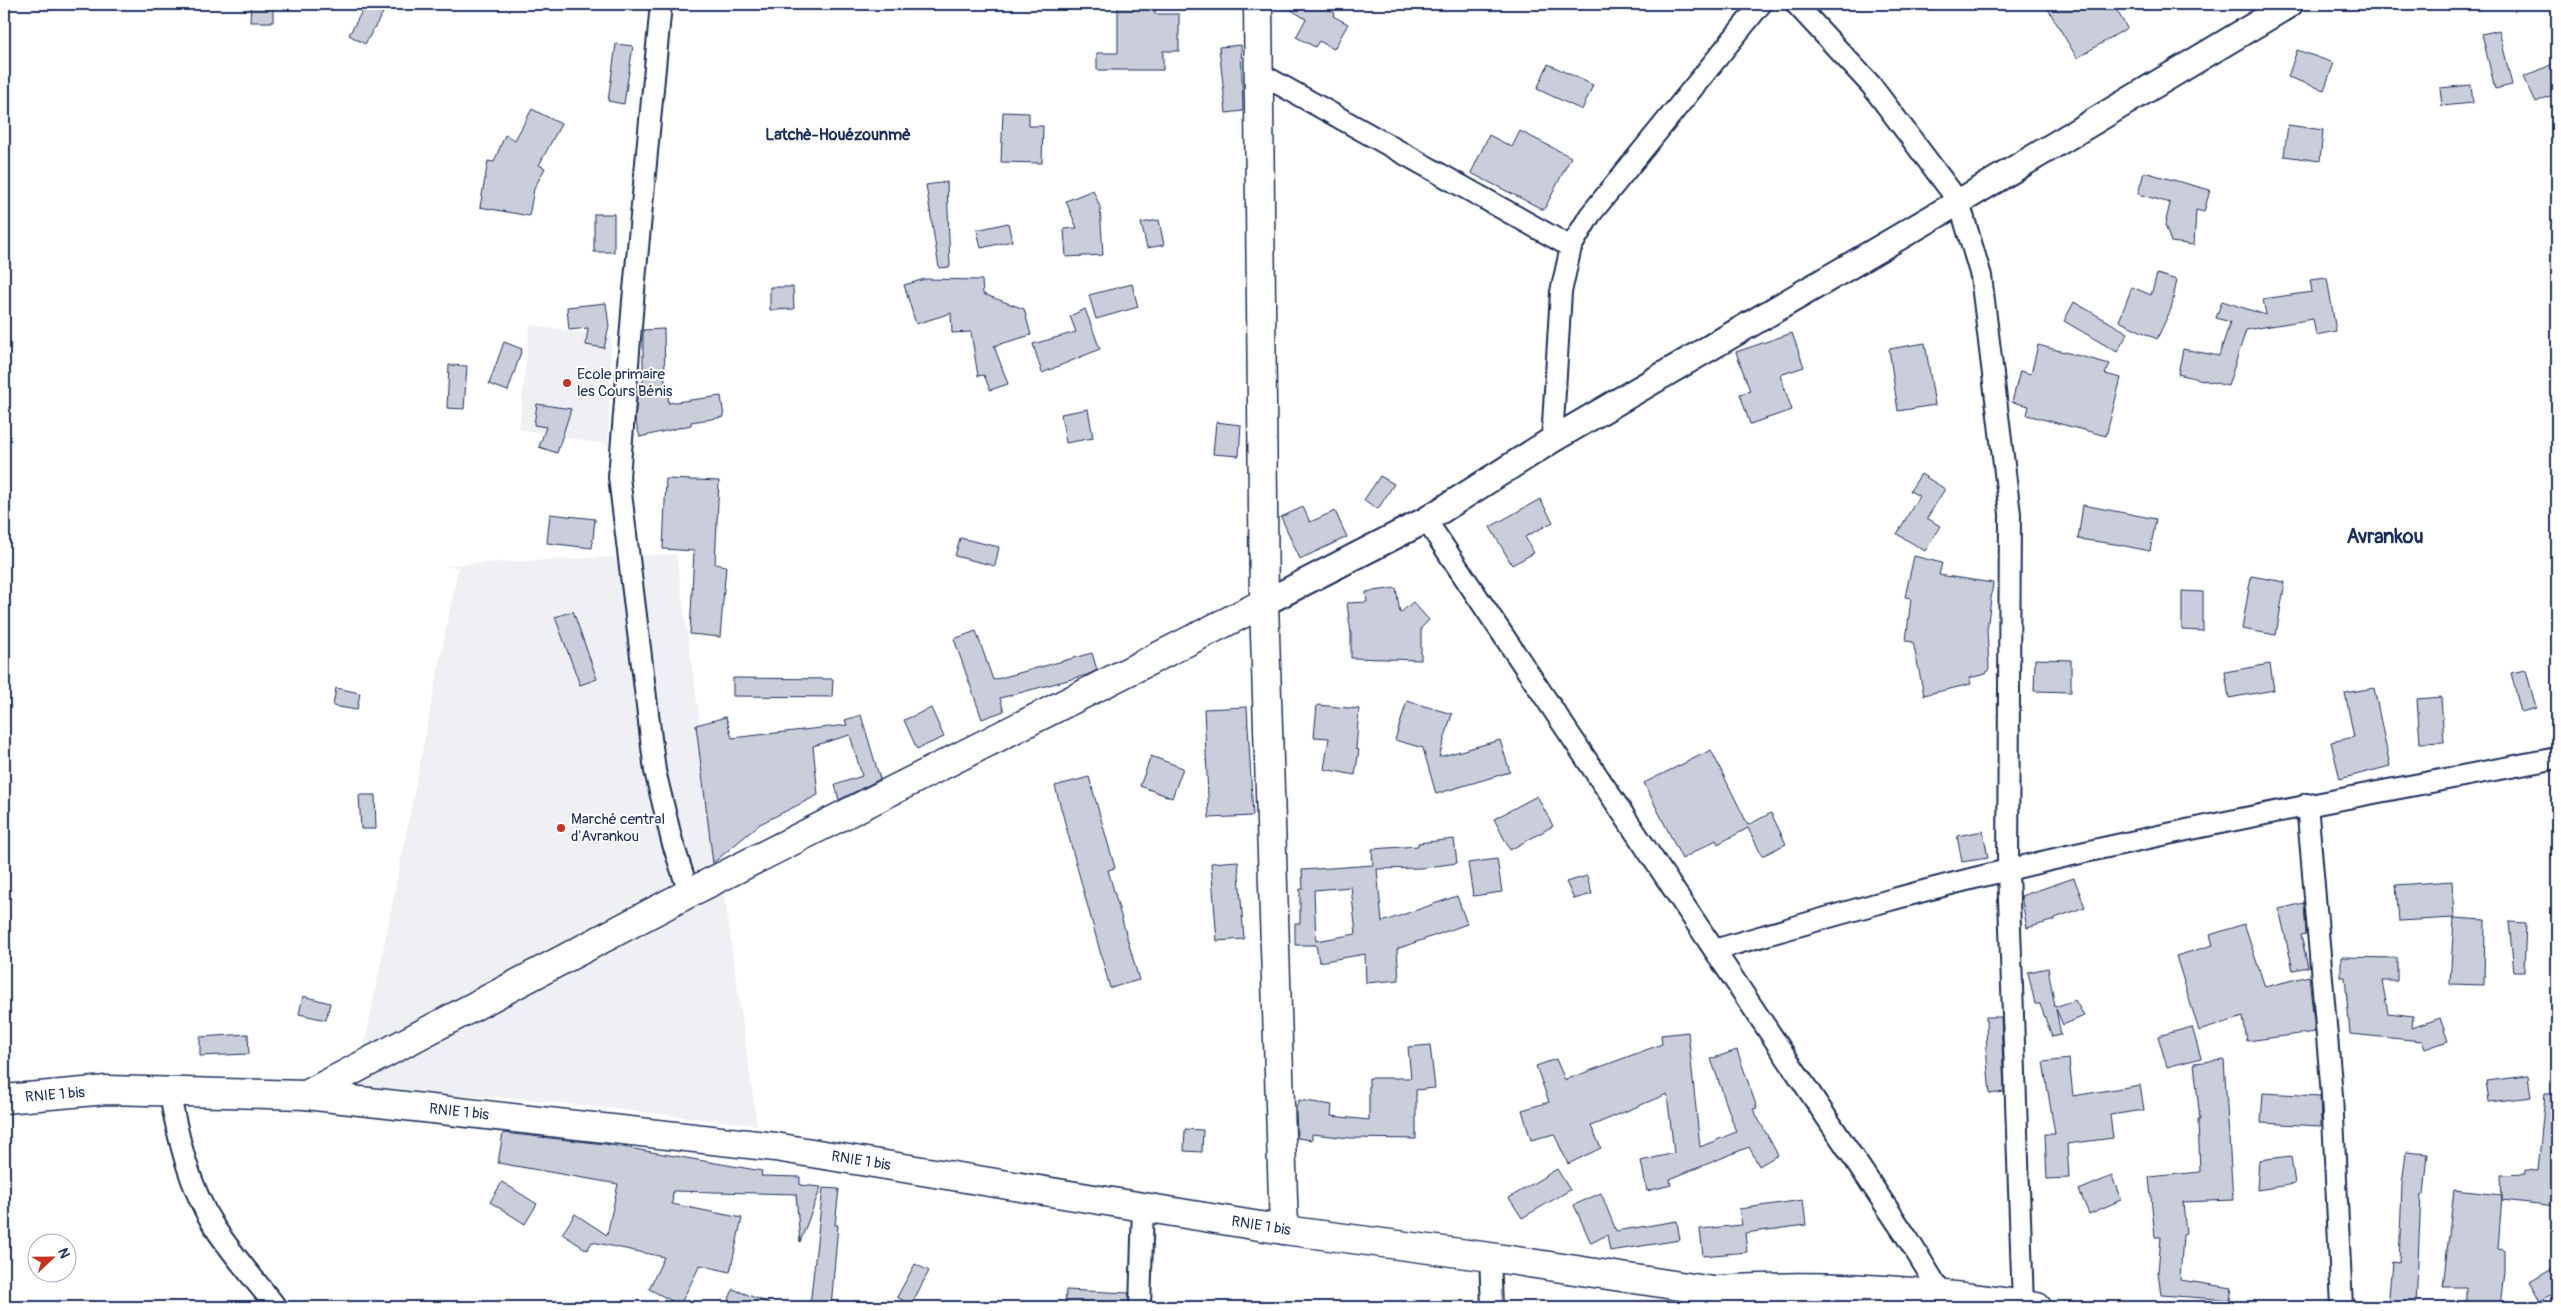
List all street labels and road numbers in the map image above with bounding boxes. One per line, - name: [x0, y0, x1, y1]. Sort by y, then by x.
- street label: RNIE 1 bis: [24, 1083, 86, 1107]
- street label: RNIE 1 bis: [428, 1099, 490, 1125]
- street label: RNIE 1 bis: [830, 1147, 892, 1175]
- street label: RNIE 1 bis: [1230, 1212, 1292, 1240]

